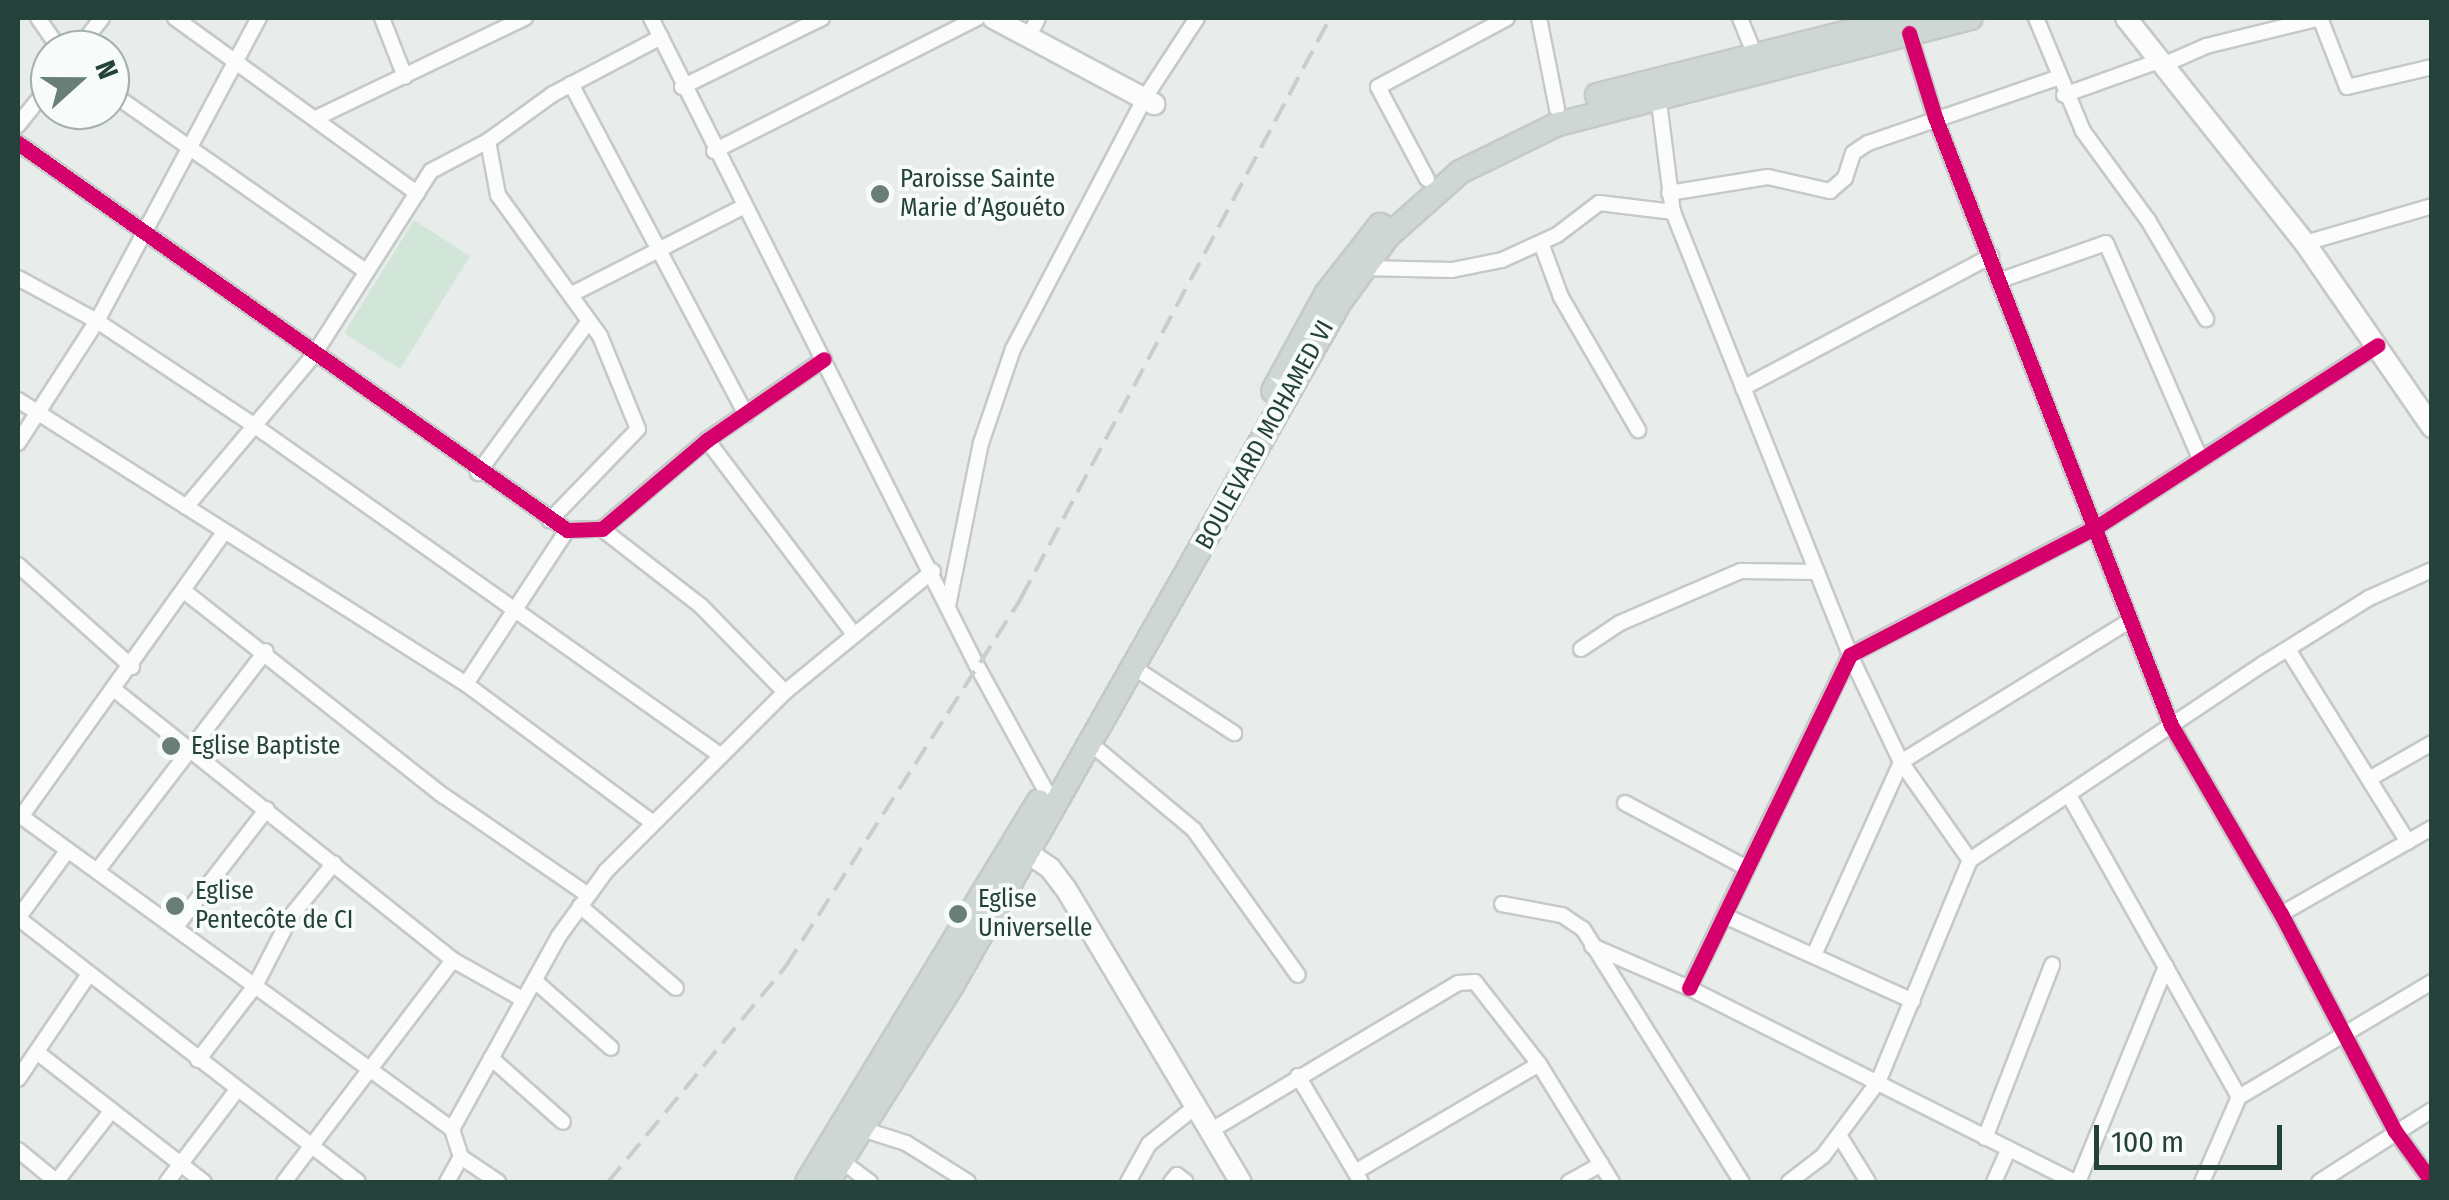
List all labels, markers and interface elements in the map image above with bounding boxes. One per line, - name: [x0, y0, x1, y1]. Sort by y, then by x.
- north arrow: [30, 30, 130, 130]
- text: N: [88, 56, 125, 84]
- place label: Paroisse Sainte Marie d’Agouéto: [900, 165, 1065, 224]
- marker: Paroisse Sainte Marie d’Agouéto: [869, 183, 891, 205]
- street label: BOULEVARD MOHAMED VI: [1190, 315, 1340, 555]
- place label: Eglise Baptiste: [191, 731, 340, 761]
- marker: Eglise Baptiste: [160, 735, 182, 757]
- place label: Eglise Pentecôte de CI: [195, 877, 353, 936]
- place label: Eglise Universelle: [978, 885, 1092, 944]
- marker: Eglise Pentecôte de CI: [164, 895, 186, 917]
- marker: Eglise Universelle: [947, 903, 969, 925]
- scale bar: [2099, 1105, 2286, 1167]
- text: 100 m: [2111, 1124, 2184, 1160]

